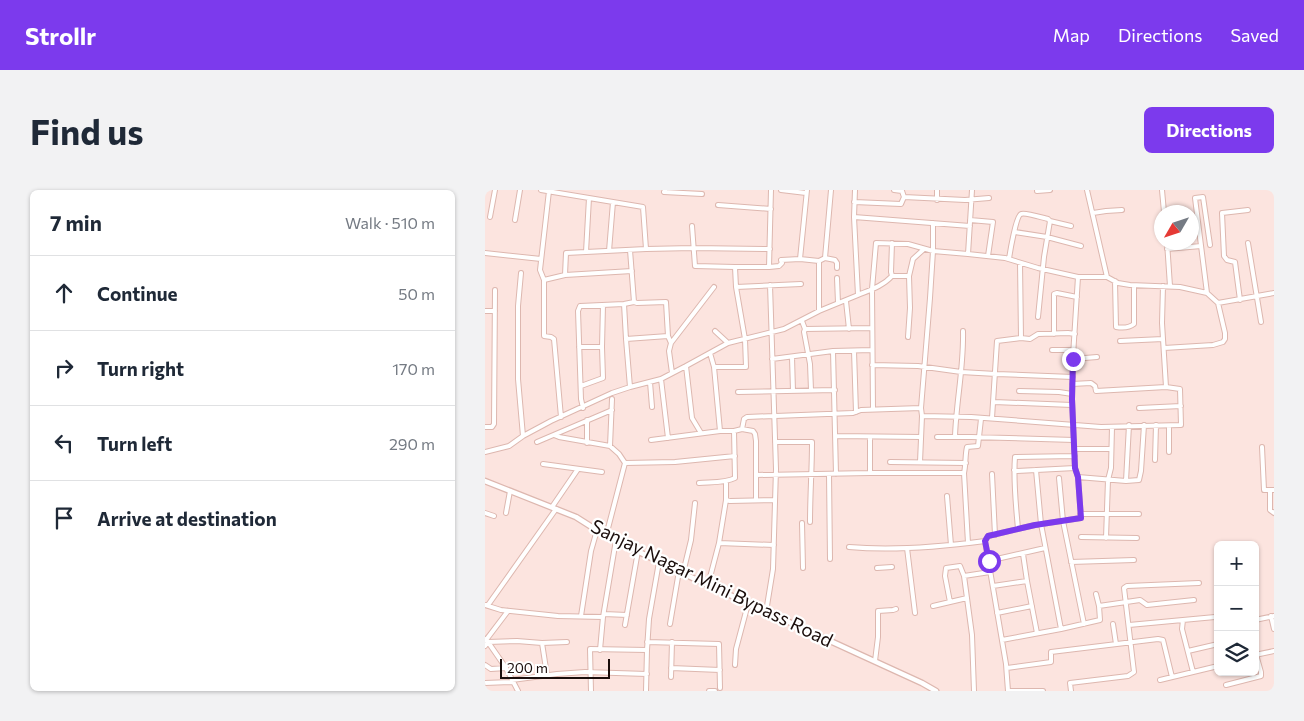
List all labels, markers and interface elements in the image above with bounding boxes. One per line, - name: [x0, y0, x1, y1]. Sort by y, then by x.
- text: Strollr: [25, 21, 96, 50]
- text: Map: [1053, 24, 1090, 46]
- text: Directions: [1118, 24, 1202, 46]
- text: Saved: [1230, 24, 1279, 46]
- button: Directions: [1144, 107, 1274, 153]
- text: Find us: [30, 109, 144, 152]
- north arrow: [1154, 205, 1199, 250]
- text: 7 min: [50, 210, 102, 235]
- text: Walk · 510 m: [345, 213, 435, 232]
- icon: ahead: [50, 279, 78, 307]
- text: Continue: [97, 282, 177, 305]
- text: 50 m: [398, 284, 435, 303]
- route end: [1062, 348, 1085, 371]
- icon: right: [50, 354, 78, 382]
- text: Turn right: [97, 357, 184, 380]
- text: 170 m: [392, 359, 435, 378]
- icon: left: [50, 429, 78, 457]
- text: Turn left: [97, 432, 172, 455]
- text: 290 m: [389, 434, 435, 453]
- icon: arrive: [50, 504, 78, 532]
- text: Arrive at destination: [97, 507, 277, 530]
- street label: Sanjay Nagar Mini Bypass Road: [587, 514, 837, 651]
- map controls: [1214, 541, 1259, 676]
- button: +: [1214, 541, 1259, 586]
- route start: [978, 550, 1001, 573]
- button: −: [1214, 586, 1259, 631]
- button: layers: [1214, 631, 1259, 676]
- scale bar: [500, 656, 610, 679]
- text: 200 m: [507, 659, 548, 676]

